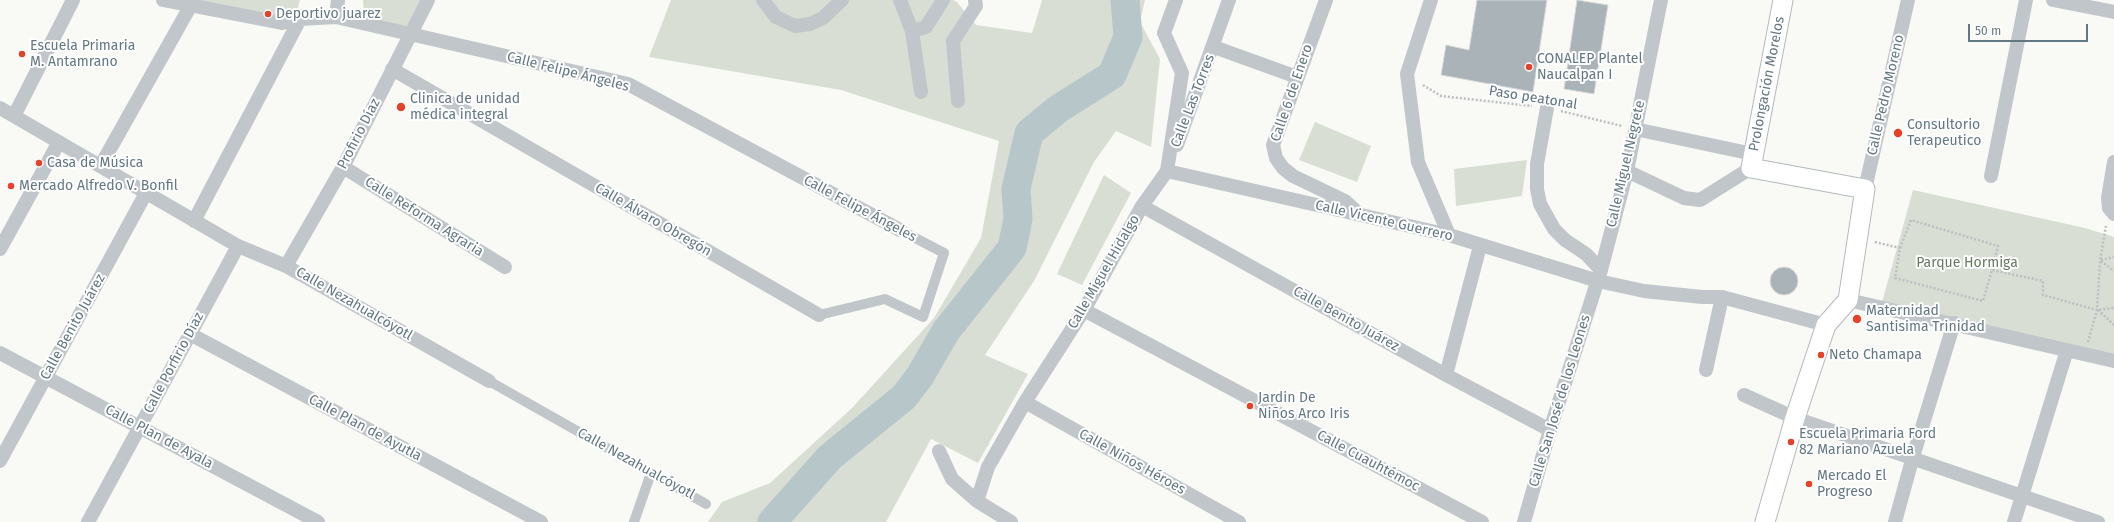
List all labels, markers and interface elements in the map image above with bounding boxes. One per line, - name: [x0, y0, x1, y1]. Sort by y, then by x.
- place label: Deportivo juarez: [276, 6, 381, 22]
- marker: Deportivo juarez: [263, 9, 273, 19]
- street label: Prolongación Morelos: [1746, 15, 1788, 153]
- scale bar: [1970, 16, 2090, 42]
- text: 50 m: [1975, 24, 2001, 38]
- street label: Calle Pedro Moreno: [1864, 33, 1908, 157]
- place label: Escuela Primaria M. Antamrano: [30, 38, 135, 70]
- street label: Calle 6 de Enero: [1267, 42, 1317, 144]
- marker: Escuela Primaria M. Antamrano: [17, 49, 27, 59]
- street label: Calle Felipe Ángeles: [505, 49, 631, 95]
- place label: CONALEP Plantel Naucalpan I: [1537, 51, 1643, 84]
- street label: Calle Las Torres: [1168, 52, 1218, 150]
- marker: CONALEP Plantel Naucalpan I: [1524, 62, 1534, 72]
- street label: Paso peatonal: [1487, 83, 1579, 113]
- place label: Clinica de unidad médica integral: [410, 91, 520, 124]
- street label: Profirio Díaz: [334, 96, 384, 172]
- street label: Calle Miguel Negrete: [1603, 99, 1649, 229]
- marker: Clinica de unidad médica integral: [395, 101, 407, 113]
- place label: Consultorio Terapeutico: [1907, 117, 1981, 150]
- marker: Consultorio Terapeutico: [1892, 127, 1904, 139]
- place label: Casa de Música: [47, 155, 143, 171]
- marker: Casa de Música: [34, 158, 44, 168]
- street label: Calle Felipe Ángeles: [801, 172, 919, 246]
- street label: Calle Reforma Agraria: [362, 174, 486, 260]
- place label: Mercado Alfredo V. Bonfil: [19, 178, 178, 194]
- street label: Calle Álvaro Obregón: [592, 180, 714, 260]
- marker: Mercado Alfredo V. Bonfil: [6, 181, 16, 191]
- street label: Calle Vicente Guerrero: [1314, 197, 1454, 245]
- street label: Calle Miguel Hidalgo: [1065, 212, 1143, 332]
- park label: Parque Hormiga: [1916, 255, 2018, 271]
- street label: Calle Nezahualcóyotl: [293, 264, 415, 344]
- street label: Calle Benito Juárez: [37, 271, 109, 383]
- street label: Calle Benito Juárez: [1290, 283, 1402, 355]
- place label: Maternidad Santisima Trinidad: [1866, 303, 1985, 336]
- street label: Calle Porfirio Díaz: [140, 310, 208, 416]
- street label: Calle San José de los Leones: [1526, 313, 1594, 489]
- marker: Maternidad Santisima Trinidad: [1851, 313, 1863, 325]
- place label: Neto Chamapa: [1829, 347, 1922, 363]
- marker: Neto Chamapa: [1816, 350, 1826, 360]
- place label: Jardin De Niños Arco Iris: [1258, 390, 1349, 422]
- street label: Calle Plan de Ayutla: [306, 391, 424, 465]
- street label: Calle Plan de Ayala: [102, 401, 216, 473]
- marker: Jardin De Niños Arco Iris: [1245, 401, 1255, 411]
- street label: Calle Nezahualcóyotl: [574, 425, 698, 503]
- street label: Calle Niños Héroes: [1076, 426, 1188, 498]
- place label: Escuela Primaria Ford 82 Mariano Azuela: [1799, 426, 1936, 458]
- street label: Calle Cuauhtémoc: [1314, 427, 1422, 495]
- marker: Escuela Primaria Ford 82 Mariano Azuela: [1786, 437, 1796, 447]
- place label: Mercado El Progreso: [1817, 468, 1886, 500]
- marker: Mercado El Progreso: [1804, 479, 1814, 489]

